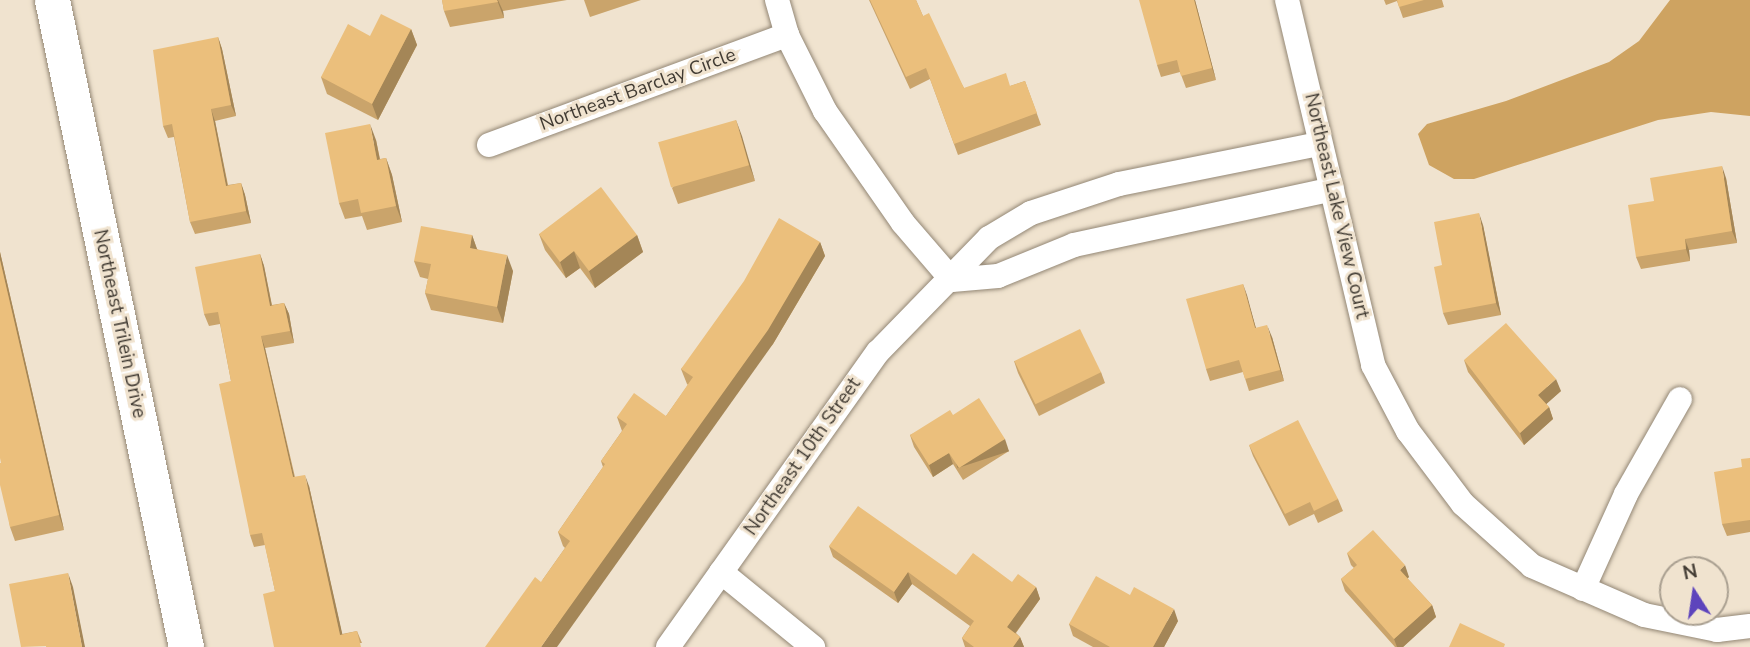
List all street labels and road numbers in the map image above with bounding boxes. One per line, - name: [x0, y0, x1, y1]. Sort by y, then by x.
- street label: Northeast Barclay Circle: [537, 44, 739, 136]
- street label: Northeast Lake View Court: [1299, 91, 1373, 321]
- street label: Northeast Trilein Drive: [88, 228, 150, 420]
- street label: Northeast 10th Street: [740, 374, 866, 540]

